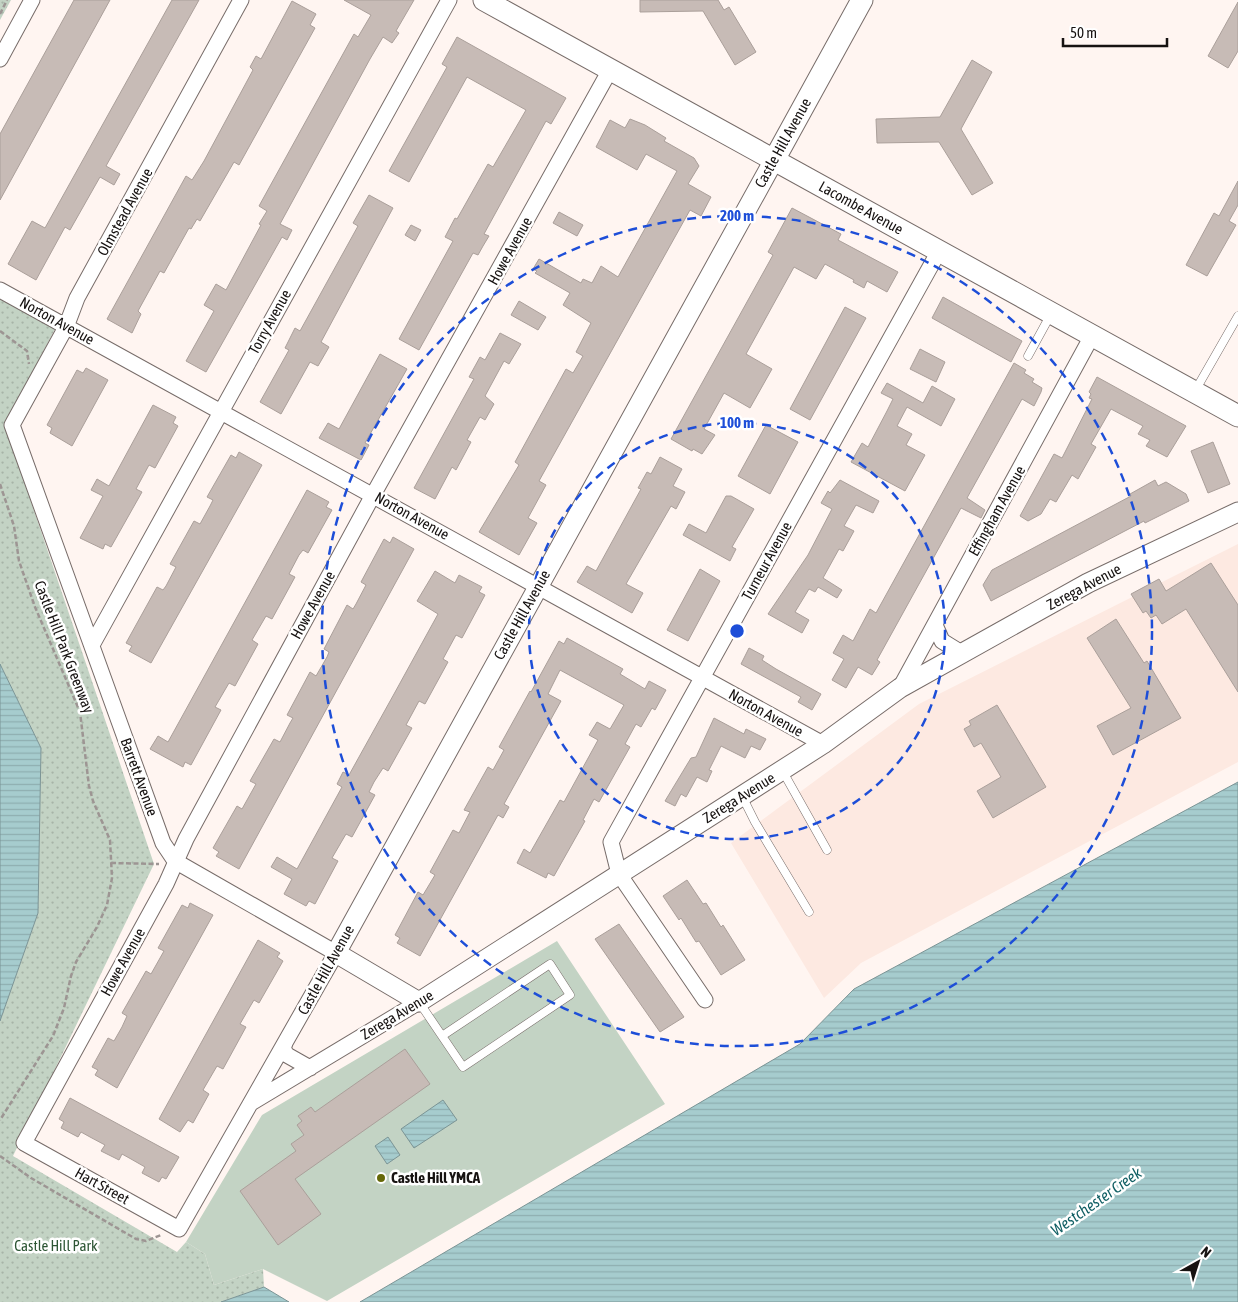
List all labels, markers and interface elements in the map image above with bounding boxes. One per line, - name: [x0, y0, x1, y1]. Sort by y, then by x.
- scale bar: [1063, 15, 1167, 47]
- text: 50 m: [1070, 24, 1097, 41]
- street label: Castle Hill Avenue: [751, 95, 814, 190]
- street label: Olmstead Avenue: [93, 165, 156, 259]
- street label: Lacombe Avenue: [816, 177, 906, 238]
- text: 200 m: [720, 207, 754, 224]
- street label: Howe Avenue: [484, 214, 535, 288]
- street label: Torry Avenue: [245, 286, 294, 357]
- street label: Norton Avenue: [17, 293, 97, 348]
- text: 100 m: [720, 414, 754, 431]
- street label: Effingham Avenue: [965, 463, 1028, 559]
- street label: Norton Avenue: [372, 488, 452, 543]
- street label: Turneur Avenue: [738, 519, 795, 603]
- street label: Zerega Avenue: [1044, 560, 1124, 613]
- street label: Castle Hill Avenue: [490, 567, 553, 662]
- street label: Howe Avenue: [287, 568, 338, 642]
- street label: Castle Hill Park Greenway: [31, 578, 98, 715]
- centre of rings: [728, 622, 746, 640]
- street label: Norton Avenue: [726, 685, 806, 740]
- street label: Barrett Avenue: [117, 735, 162, 818]
- street label: Zerega Avenue: [700, 769, 778, 826]
- street label: Castle Hill Avenue: [294, 922, 357, 1017]
- street label: Howe Avenue: [97, 925, 148, 999]
- street label: Zerega Avenue: [357, 986, 436, 1043]
- water label: Westchester Creek: [1047, 1163, 1146, 1239]
- street label: Hart Street: [72, 1164, 132, 1207]
- place label: Castle Hill YMCA: [391, 1169, 481, 1186]
- marker: Castle Hill YMCA: [375, 1172, 387, 1184]
- park label: Castle Hill Park: [14, 1237, 98, 1254]
- north arrow: [1173, 1237, 1223, 1287]
- text: N: [1198, 1243, 1214, 1261]

